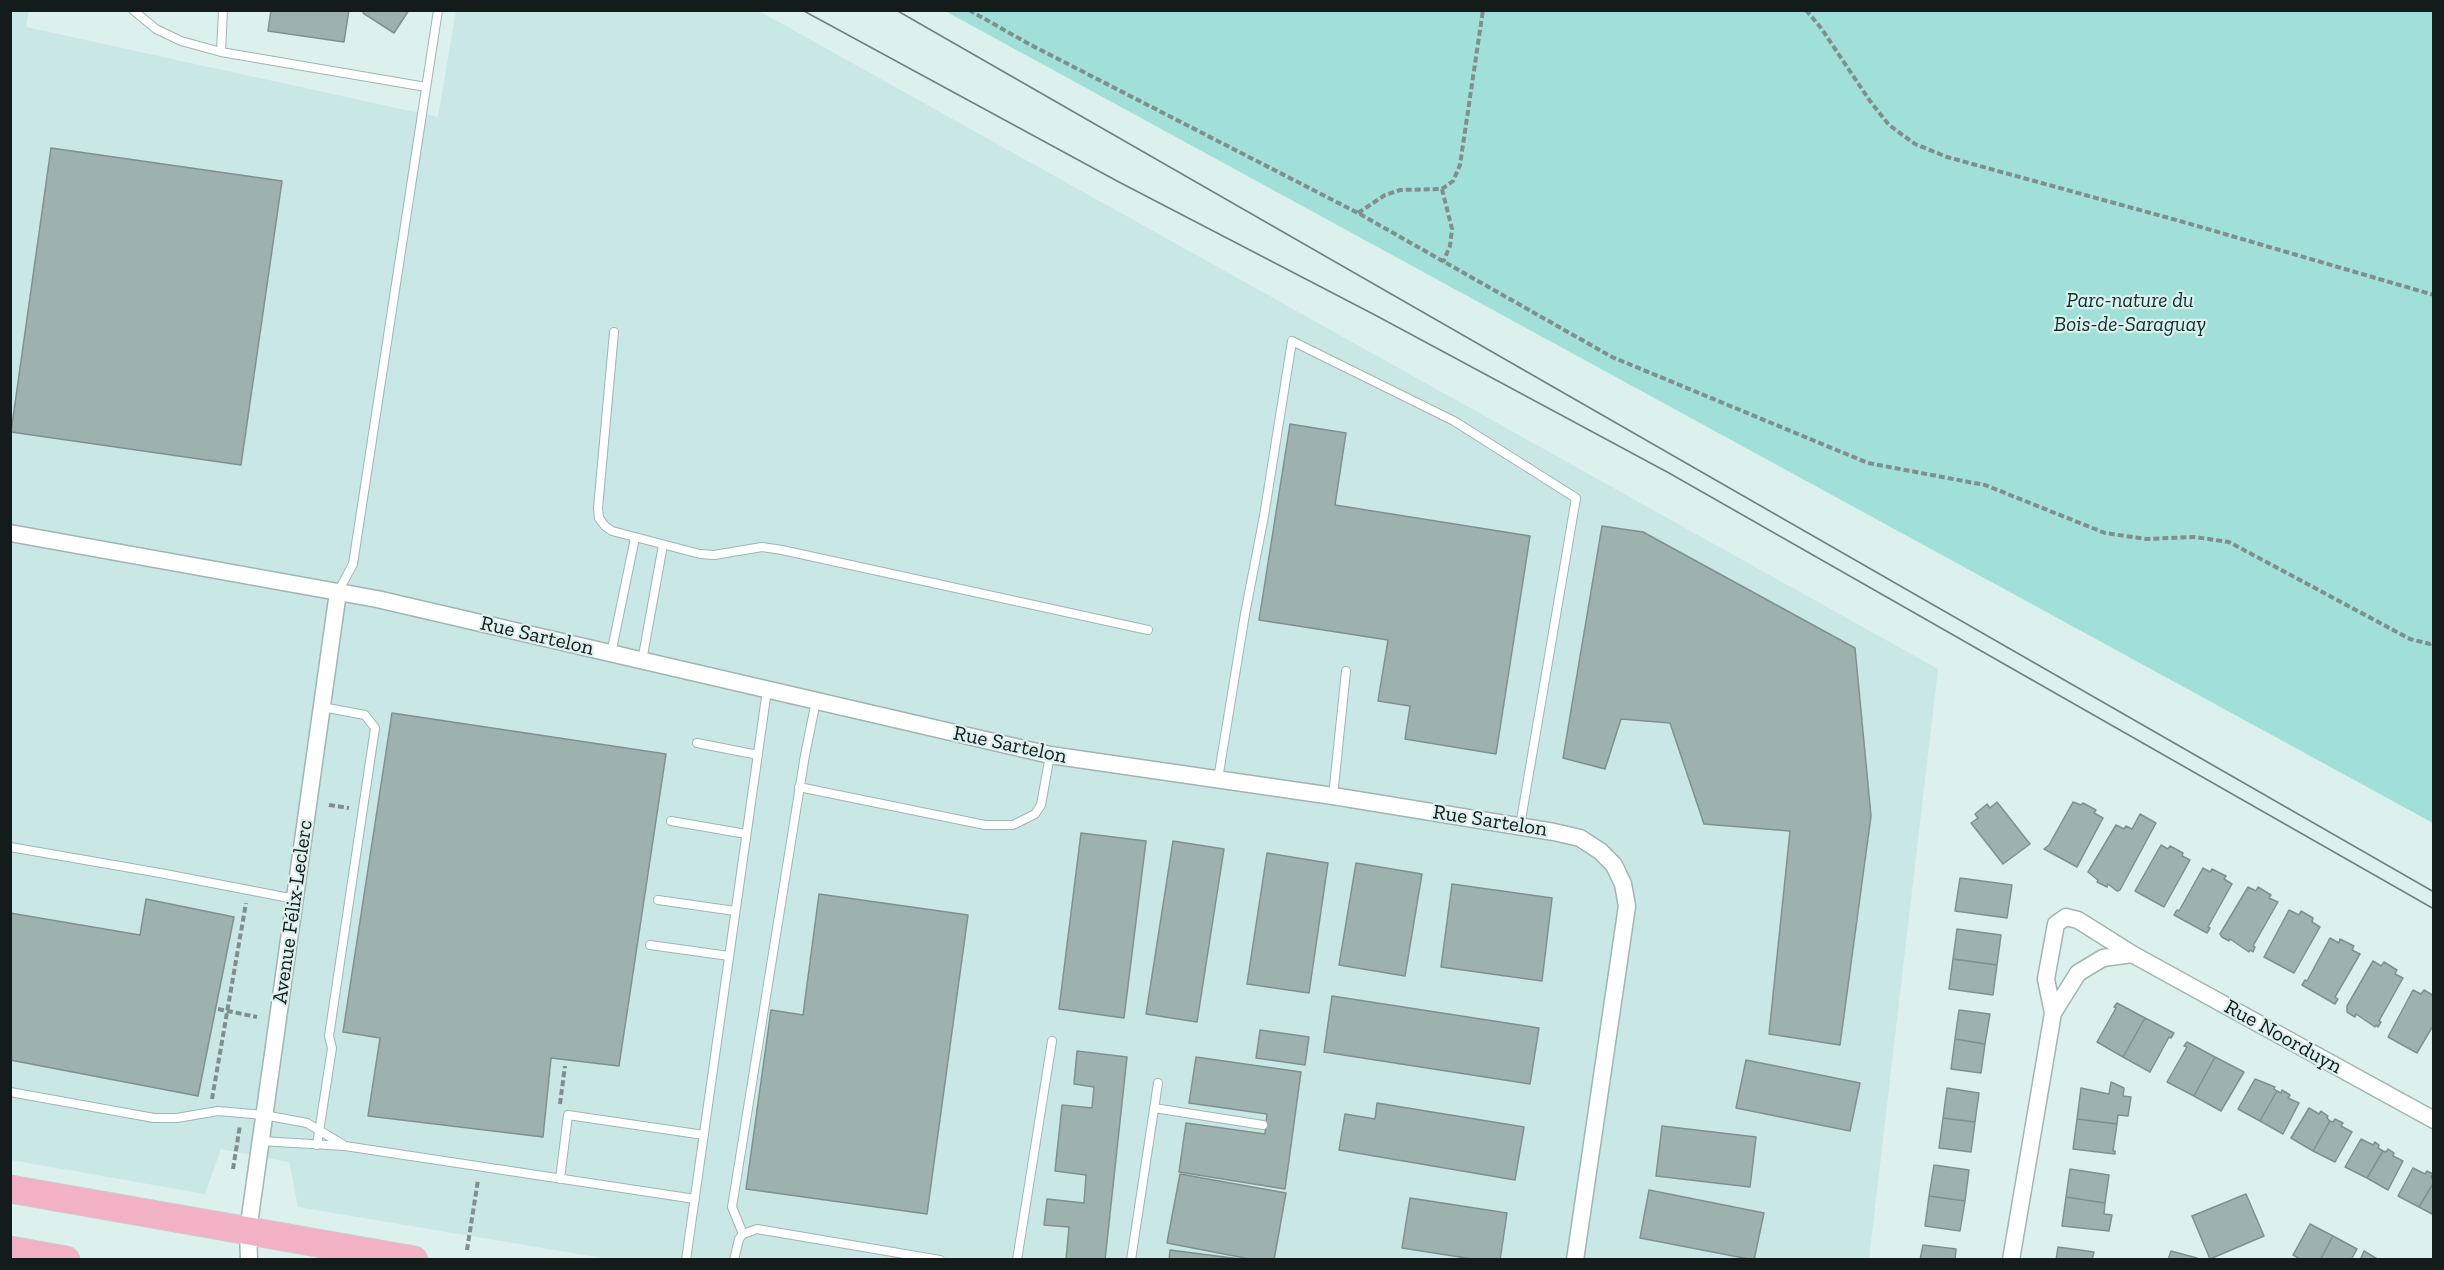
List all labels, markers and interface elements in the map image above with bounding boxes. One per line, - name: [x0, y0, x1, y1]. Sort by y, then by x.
- park label: Parc-nature du Bois-de-Saraguay: [2054, 288, 2206, 338]
- street label: Rue Sartelon: [478, 611, 596, 661]
- street label: Rue Sartelon: [951, 721, 1069, 769]
- street label: Rue Sartelon: [1431, 800, 1549, 842]
- street label: Avenue Félix-Leclerc: [268, 818, 318, 1006]
- street label: Rue Noorduyn: [2220, 994, 2346, 1080]

